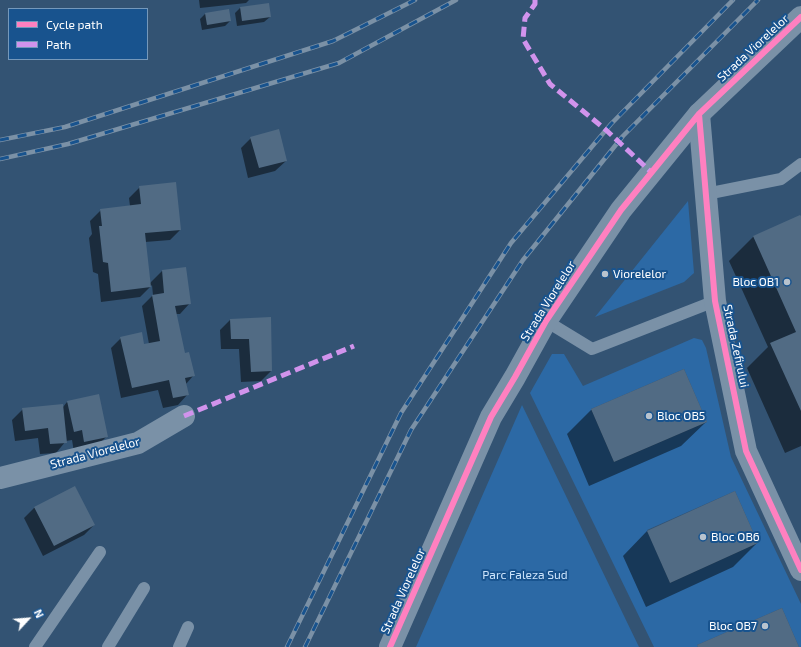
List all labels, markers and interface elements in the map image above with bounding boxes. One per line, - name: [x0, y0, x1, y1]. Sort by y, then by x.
- legend: [8, 8, 148, 60]
- street label: Strada Viorelelor: [714, 11, 792, 85]
- text: Cycle path: [46, 17, 103, 31]
- text: Path: [46, 37, 71, 51]
- street label: Strada Viorelelor: [517, 258, 579, 344]
- place label: Viorelelor: [613, 267, 666, 281]
- marker: Viorelelor: [600, 269, 610, 279]
- place label: Bloc OB1: [732, 275, 779, 289]
- marker: Bloc OB1: [782, 277, 792, 287]
- street label: Strada Zefirului: [720, 303, 752, 389]
- place label: Bloc OB5: [657, 409, 705, 423]
- marker: Bloc OB5: [644, 411, 654, 421]
- street label: Strada Viorelelor: [49, 434, 141, 472]
- place label: Bloc OB6: [711, 530, 760, 544]
- marker: Bloc OB6: [698, 532, 708, 542]
- street label: Strada Viorelelor: [378, 546, 428, 636]
- park label: Parc Faleza Sud: [482, 568, 568, 582]
- north arrow: [8, 599, 48, 639]
- text: N: [32, 607, 47, 620]
- place label: Bloc OB7: [709, 619, 757, 633]
- marker: Bloc OB7: [760, 621, 770, 631]

